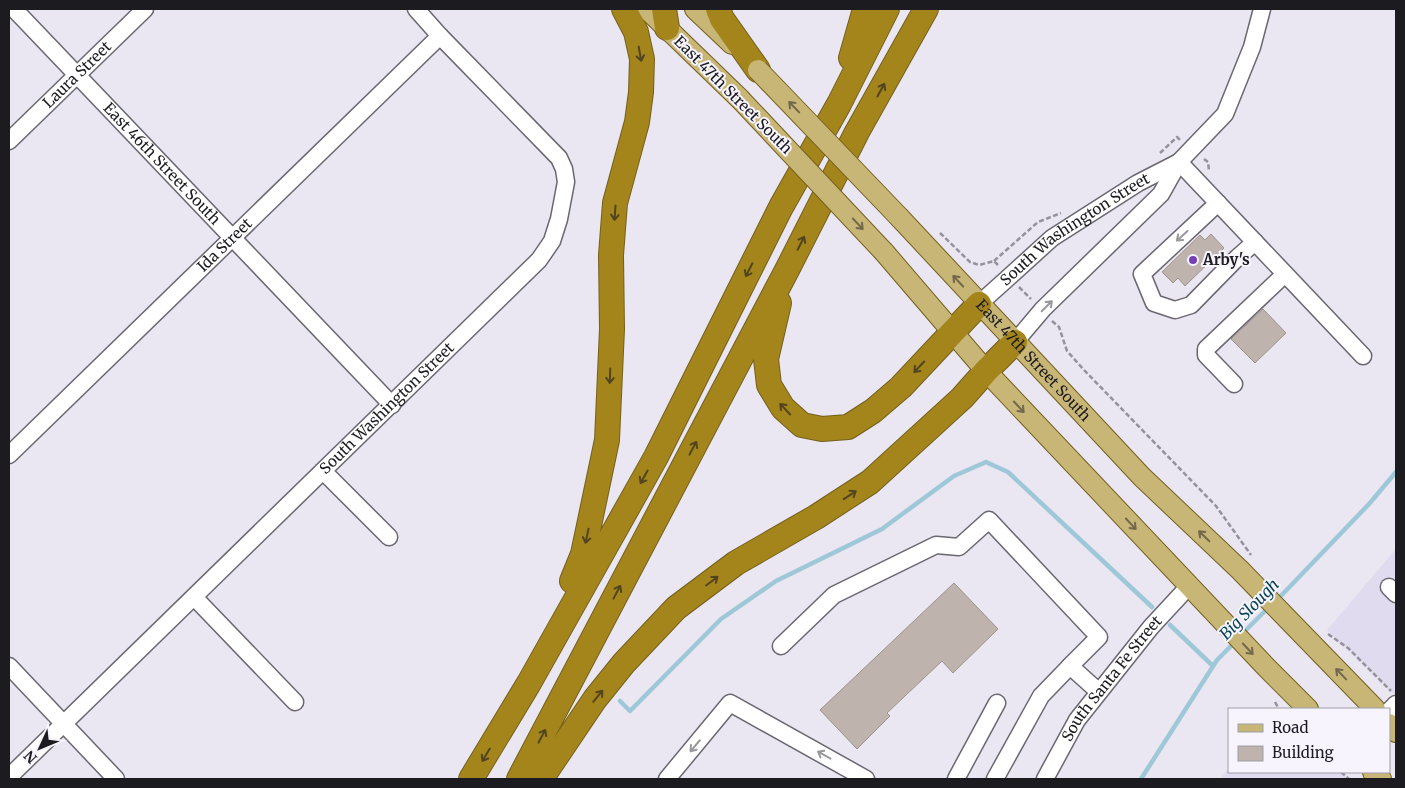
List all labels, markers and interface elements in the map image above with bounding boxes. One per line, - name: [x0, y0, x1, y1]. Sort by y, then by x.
- street label: East 47th Street South: [670, 32, 796, 158]
- street label: Laura Street: [39, 37, 115, 112]
- one-way arrow: [636, 46, 646, 62]
- one-way arrow: [876, 83, 886, 97]
- street label: East 46th Street South: [99, 98, 225, 228]
- one-way arrow: [788, 101, 800, 113]
- street label: South Washington Street: [996, 169, 1153, 289]
- one-way arrow: [610, 205, 619, 221]
- street label: Ida Street: [193, 214, 256, 276]
- one-way arrow: [852, 218, 864, 231]
- one-way arrow: [1175, 230, 1188, 242]
- one-way arrow: [796, 235, 806, 250]
- place label: Arby's: [1202, 250, 1250, 269]
- marker: Arby's: [1187, 254, 1199, 266]
- one-way arrow: [744, 262, 753, 277]
- one-way arrow: [952, 274, 963, 287]
- street label: East 47th Street South: [972, 295, 1095, 425]
- one-way arrow: [1041, 299, 1053, 312]
- street label: South Washington Street: [315, 338, 458, 478]
- one-way arrow: [913, 361, 925, 374]
- one-way arrow: [605, 368, 614, 384]
- one-way arrow: [1013, 400, 1025, 413]
- one-way arrow: [779, 403, 791, 415]
- one-way arrow: [688, 441, 698, 456]
- one-way arrow: [639, 470, 649, 484]
- one-way arrow: [842, 490, 856, 500]
- one-way arrow: [1125, 518, 1137, 531]
- one-way arrow: [582, 528, 591, 544]
- one-way arrow: [1198, 530, 1211, 542]
- water label: Big Slough: [1215, 574, 1283, 644]
- one-way arrow: [705, 576, 719, 586]
- one-way arrow: [613, 585, 622, 600]
- street label: South Santa Fe Street: [1057, 611, 1166, 745]
- one-way arrow: [1242, 642, 1254, 655]
- one-way arrow: [1335, 668, 1347, 681]
- one-way arrow: [592, 689, 603, 702]
- legend: [1228, 708, 1390, 773]
- text: Road: [1272, 718, 1308, 737]
- north arrow: [15, 723, 65, 773]
- one-way arrow: [538, 729, 547, 744]
- one-way arrow: [689, 739, 700, 752]
- text: Building: [1272, 743, 1334, 762]
- text: N: [20, 747, 41, 767]
- one-way arrow: [481, 748, 491, 762]
- one-way arrow: [817, 750, 832, 760]

